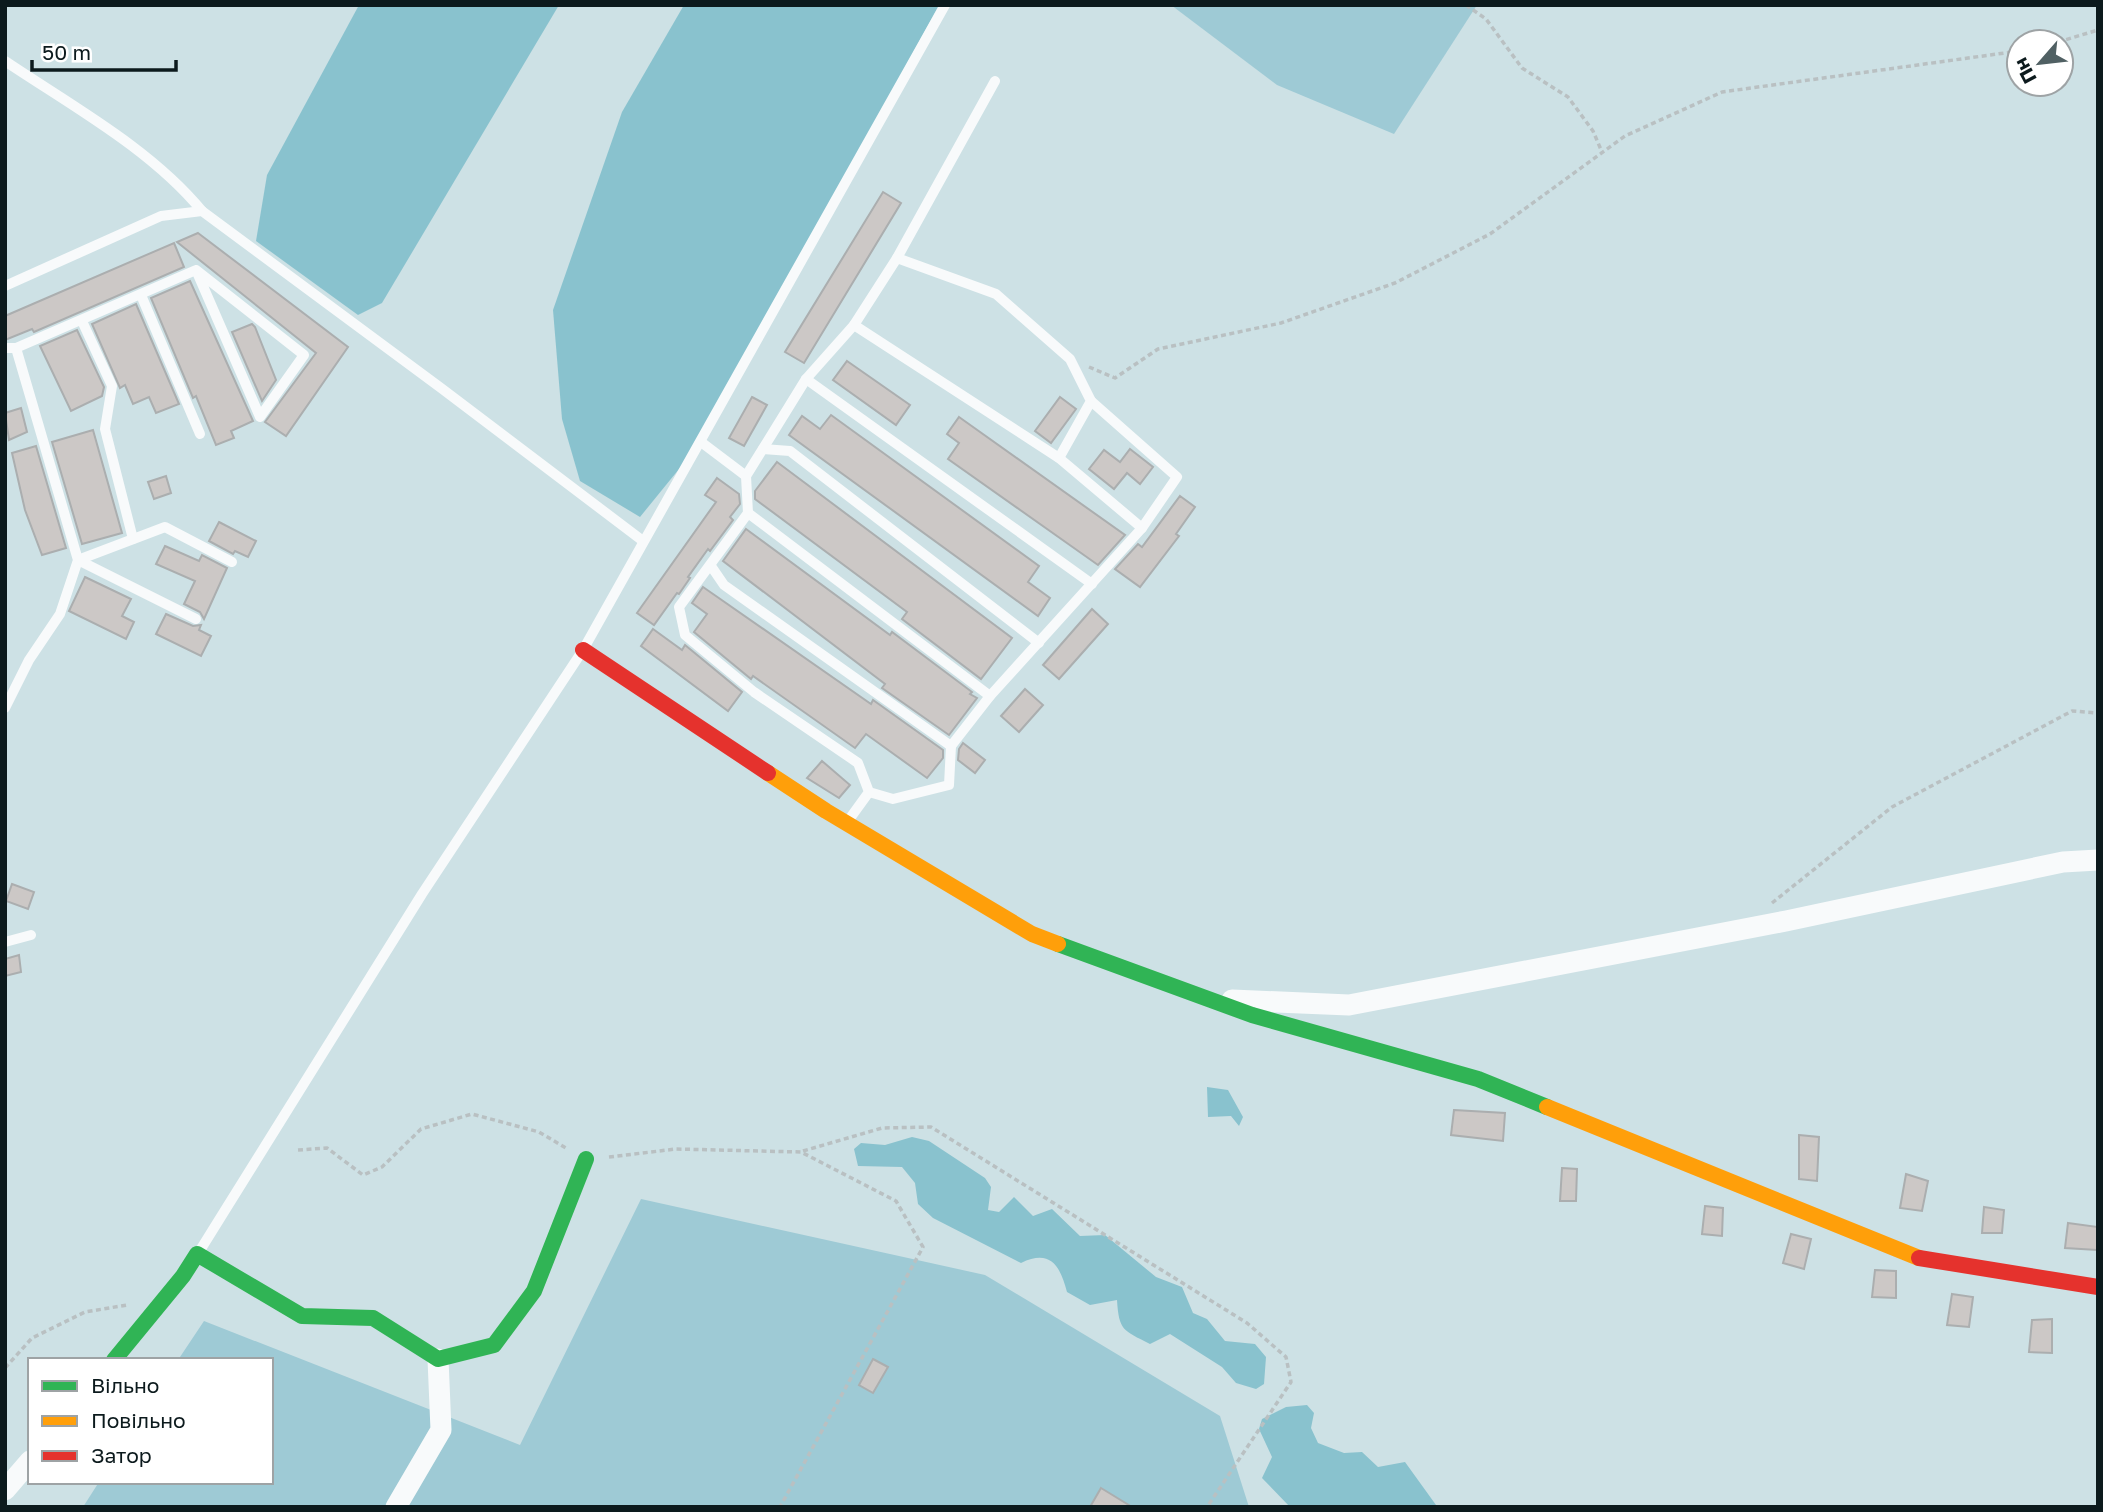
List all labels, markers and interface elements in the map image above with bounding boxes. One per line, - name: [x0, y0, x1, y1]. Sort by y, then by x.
- scale bar: [32, 28, 175, 72]
- north arrow: [2005, 28, 2075, 98]
- text: 50 m: [42, 39, 91, 65]
- text: Пн: [2008, 54, 2041, 88]
- legend: [28, 1358, 273, 1484]
- text: Вільно: [91, 1372, 159, 1398]
- text: Повільно: [91, 1407, 186, 1433]
- text: Затор: [91, 1442, 152, 1468]

